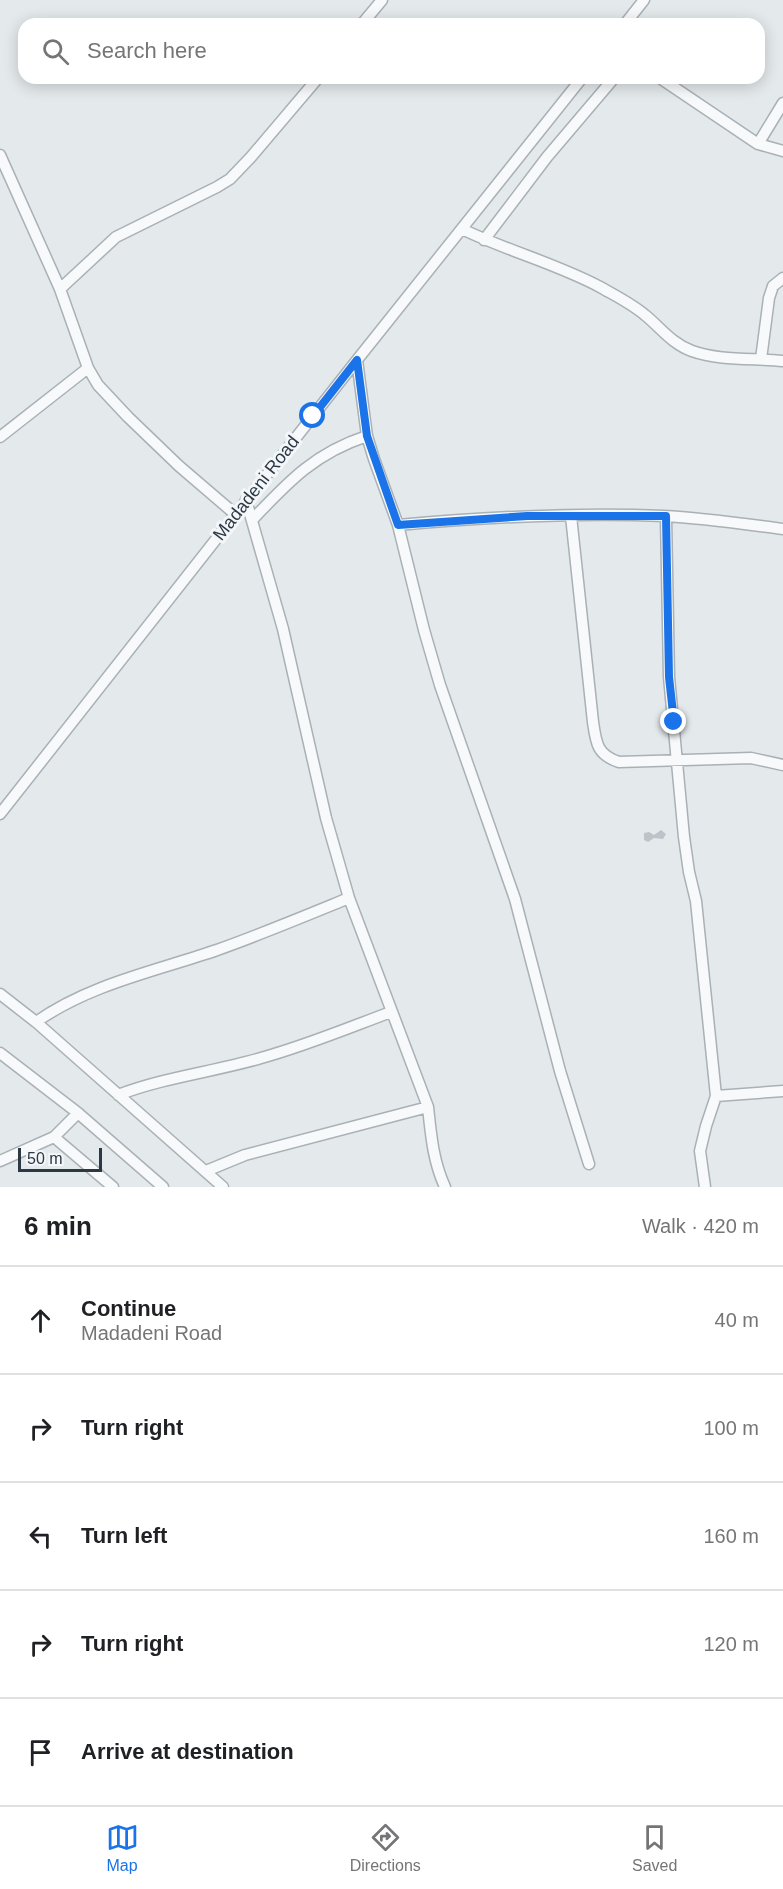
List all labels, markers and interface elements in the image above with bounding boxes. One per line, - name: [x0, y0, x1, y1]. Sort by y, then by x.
- search box: [18, 18, 765, 84]
- icon: search: [39, 35, 72, 68]
- text: Search here: [87, 38, 207, 63]
- route start: [299, 402, 325, 428]
- street label: Madadeni Road: [209, 432, 303, 544]
- route end: [660, 708, 686, 734]
- scale bar: [18, 1145, 102, 1172]
- text: 50 m: [27, 1150, 63, 1167]
- text: 6 min: [24, 1211, 92, 1241]
- text: Walk · 420 m: [642, 1215, 759, 1237]
- text: Continue: [81, 1296, 176, 1321]
- icon: ahead: [24, 1304, 57, 1337]
- text: 40 m: [715, 1309, 759, 1331]
- text: Madadeni Road: [81, 1322, 222, 1344]
- icon: right: [24, 1412, 57, 1445]
- text: Turn right: [81, 1415, 183, 1440]
- text: 100 m: [703, 1417, 759, 1439]
- icon: left: [24, 1520, 57, 1553]
- text: Turn left: [81, 1523, 167, 1548]
- text: 160 m: [703, 1525, 759, 1547]
- icon: right: [24, 1628, 57, 1661]
- text: Turn right: [81, 1631, 183, 1656]
- text: 120 m: [703, 1633, 759, 1655]
- icon: arrive: [24, 1736, 57, 1769]
- text: Arrive at destination: [81, 1739, 294, 1764]
- tab: Map: [106, 1821, 139, 1875]
- tab: Directions: [350, 1821, 421, 1875]
- tab: Saved: [632, 1821, 677, 1875]

